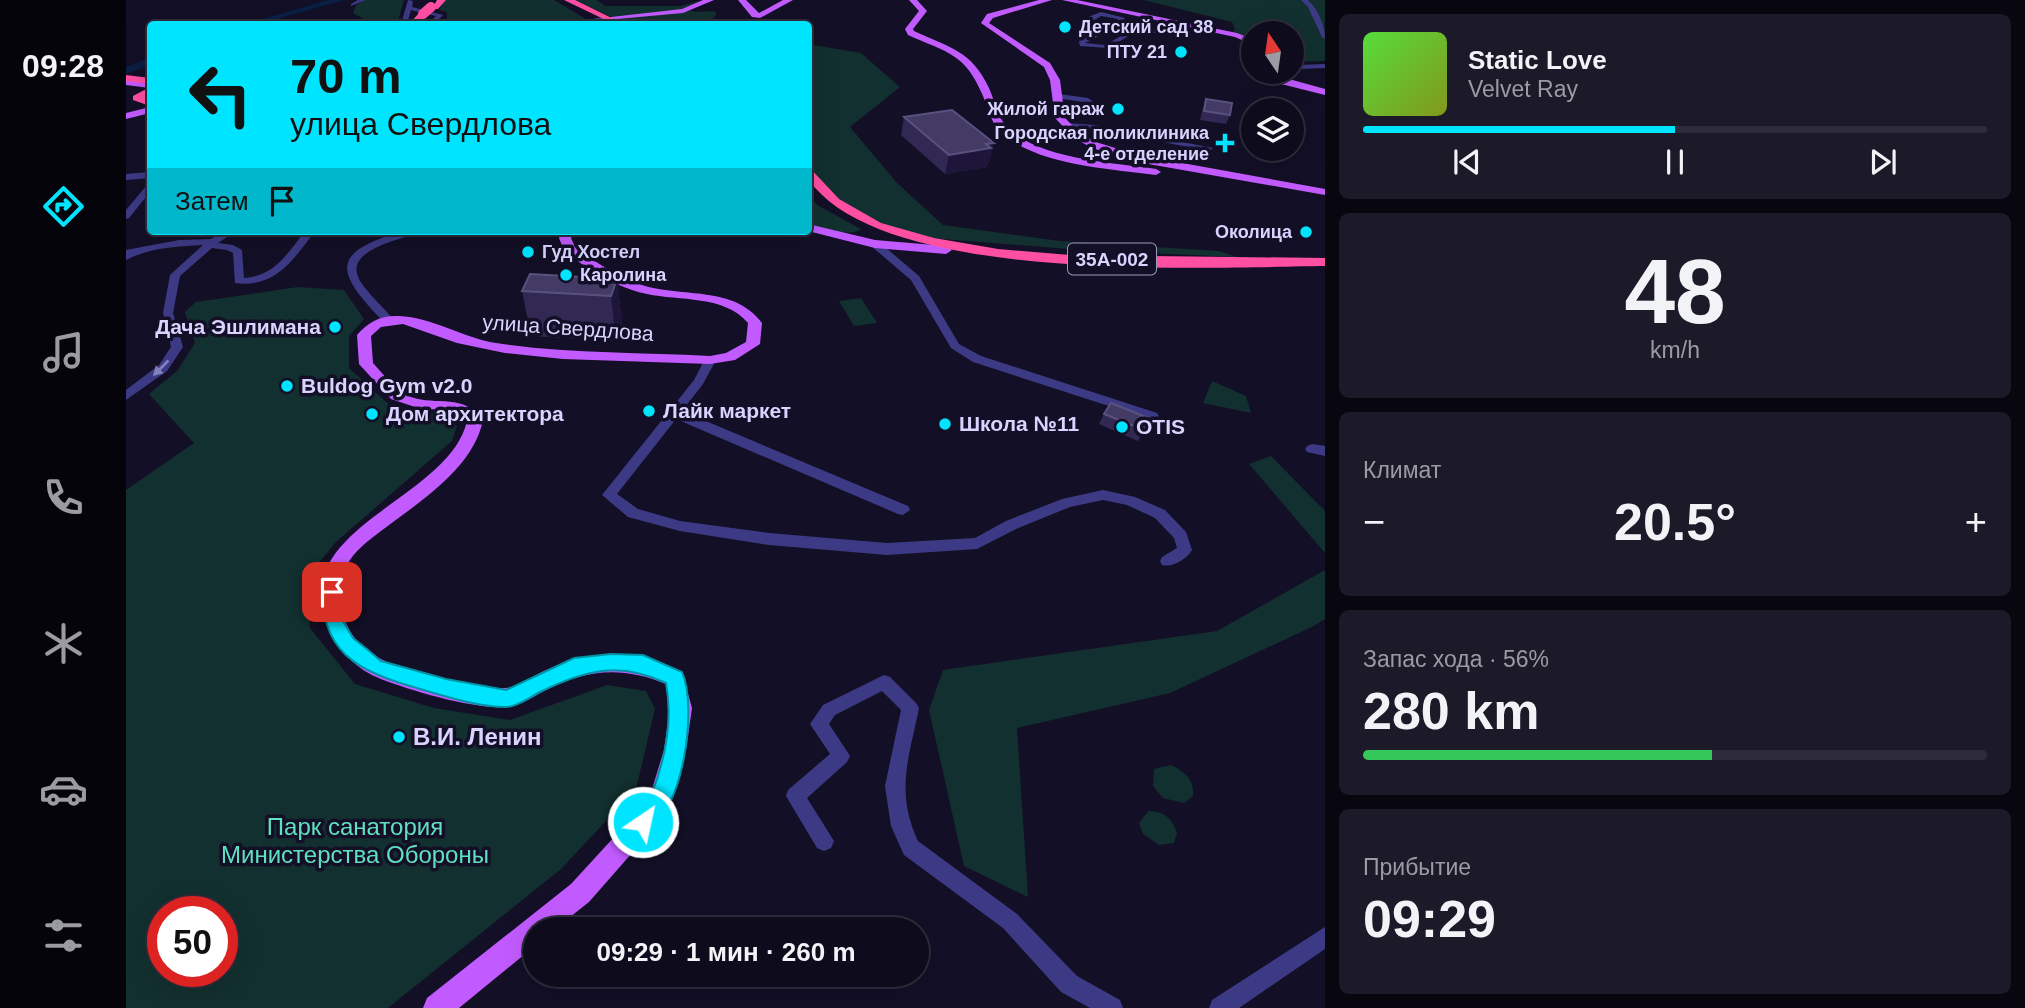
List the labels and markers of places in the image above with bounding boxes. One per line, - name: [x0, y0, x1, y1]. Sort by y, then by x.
- place label: Детский сад 38: [1079, 17, 1213, 37]
- marker: Детский сад 38: [1057, 19, 1073, 35]
- place label: ПТУ 21: [1107, 42, 1167, 62]
- marker: ПТУ 21: [1173, 44, 1189, 60]
- place label: Жилой гараж: [986, 99, 1104, 119]
- marker: Жилой гараж: [1110, 101, 1126, 117]
- place label: Городская поликлиника 4-е отделение: [995, 123, 1210, 164]
- marker: Городская поликлиника 4-е отделение: [1215, 133, 1235, 153]
- place label: Околица: [1215, 222, 1293, 242]
- marker: Околица: [1298, 224, 1314, 240]
- place label: Гуд Хостел: [542, 242, 640, 262]
- marker: Гуд Хостел: [520, 244, 536, 260]
- place label: Каролина: [580, 265, 667, 285]
- marker: Каролина: [558, 267, 574, 283]
- place label: Дача Эшлимана: [155, 315, 321, 338]
- marker: Дача Эшлимана: [327, 319, 343, 335]
- place label: Buldog Gym v2.0: [301, 374, 473, 397]
- marker: Buldog Gym v2.0: [279, 378, 295, 394]
- place label: Лайк маркет: [663, 399, 791, 422]
- place label: Дом архитектора: [386, 402, 564, 425]
- marker: Лайк маркет: [641, 403, 657, 419]
- marker: Дом архитектора: [364, 406, 380, 422]
- place label: Школа №11: [959, 412, 1079, 435]
- place label: OTIS: [1136, 415, 1185, 438]
- marker: Школа №11: [937, 416, 953, 432]
- marker: OTIS: [1114, 419, 1130, 435]
- pin: [302, 562, 362, 622]
- place label: В.И. Ленин: [413, 723, 542, 750]
- marker: В.И. Ленин: [391, 729, 407, 745]

